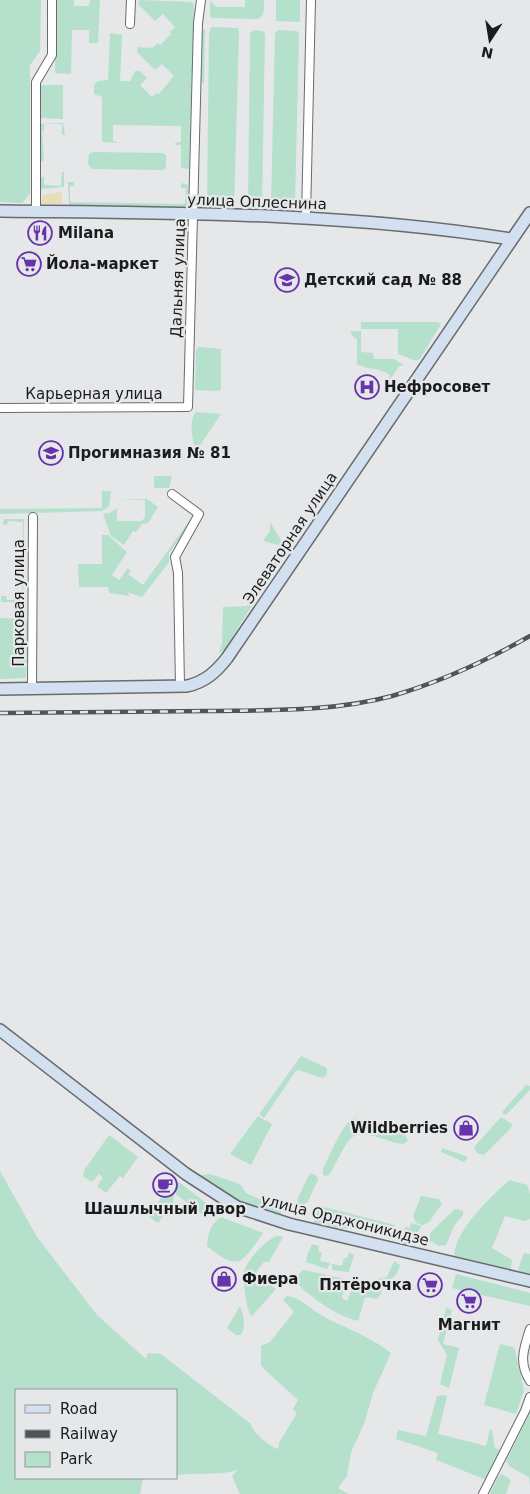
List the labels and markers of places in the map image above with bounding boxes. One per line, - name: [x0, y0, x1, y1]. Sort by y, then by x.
- restaurant icon: Milana: [27, 220, 53, 246]
- place label: Milana: [58, 224, 114, 242]
- supermarket icon: Йола-маркет: [16, 251, 42, 277]
- place label: Йола-маркет: [46, 254, 159, 273]
- school or university icon: Детский сад № 88: [274, 267, 300, 293]
- place label: Детский сад № 88: [304, 271, 462, 289]
- hospital icon: Нефросовет: [354, 374, 380, 400]
- place label: Нефросовет: [384, 378, 491, 396]
- school or university icon: Прогимназия № 81: [38, 440, 64, 466]
- place label: Прогимназия № 81: [68, 444, 231, 462]
- shop icon: Wildberries: [453, 1115, 479, 1141]
- place label: Wildberries: [350, 1119, 448, 1137]
- cafe icon: Шашлычный двор: [152, 1172, 178, 1198]
- place label: Шашлычный двор: [84, 1200, 246, 1218]
- shop icon: Фиера: [211, 1266, 237, 1292]
- place label: Фиера: [242, 1270, 298, 1288]
- supermarket icon: Пятёрочка: [417, 1272, 443, 1298]
- place label: Пятёрочка: [319, 1276, 412, 1294]
- supermarket icon: Магнит: [456, 1288, 482, 1314]
- place label: Магнит: [438, 1316, 501, 1334]

